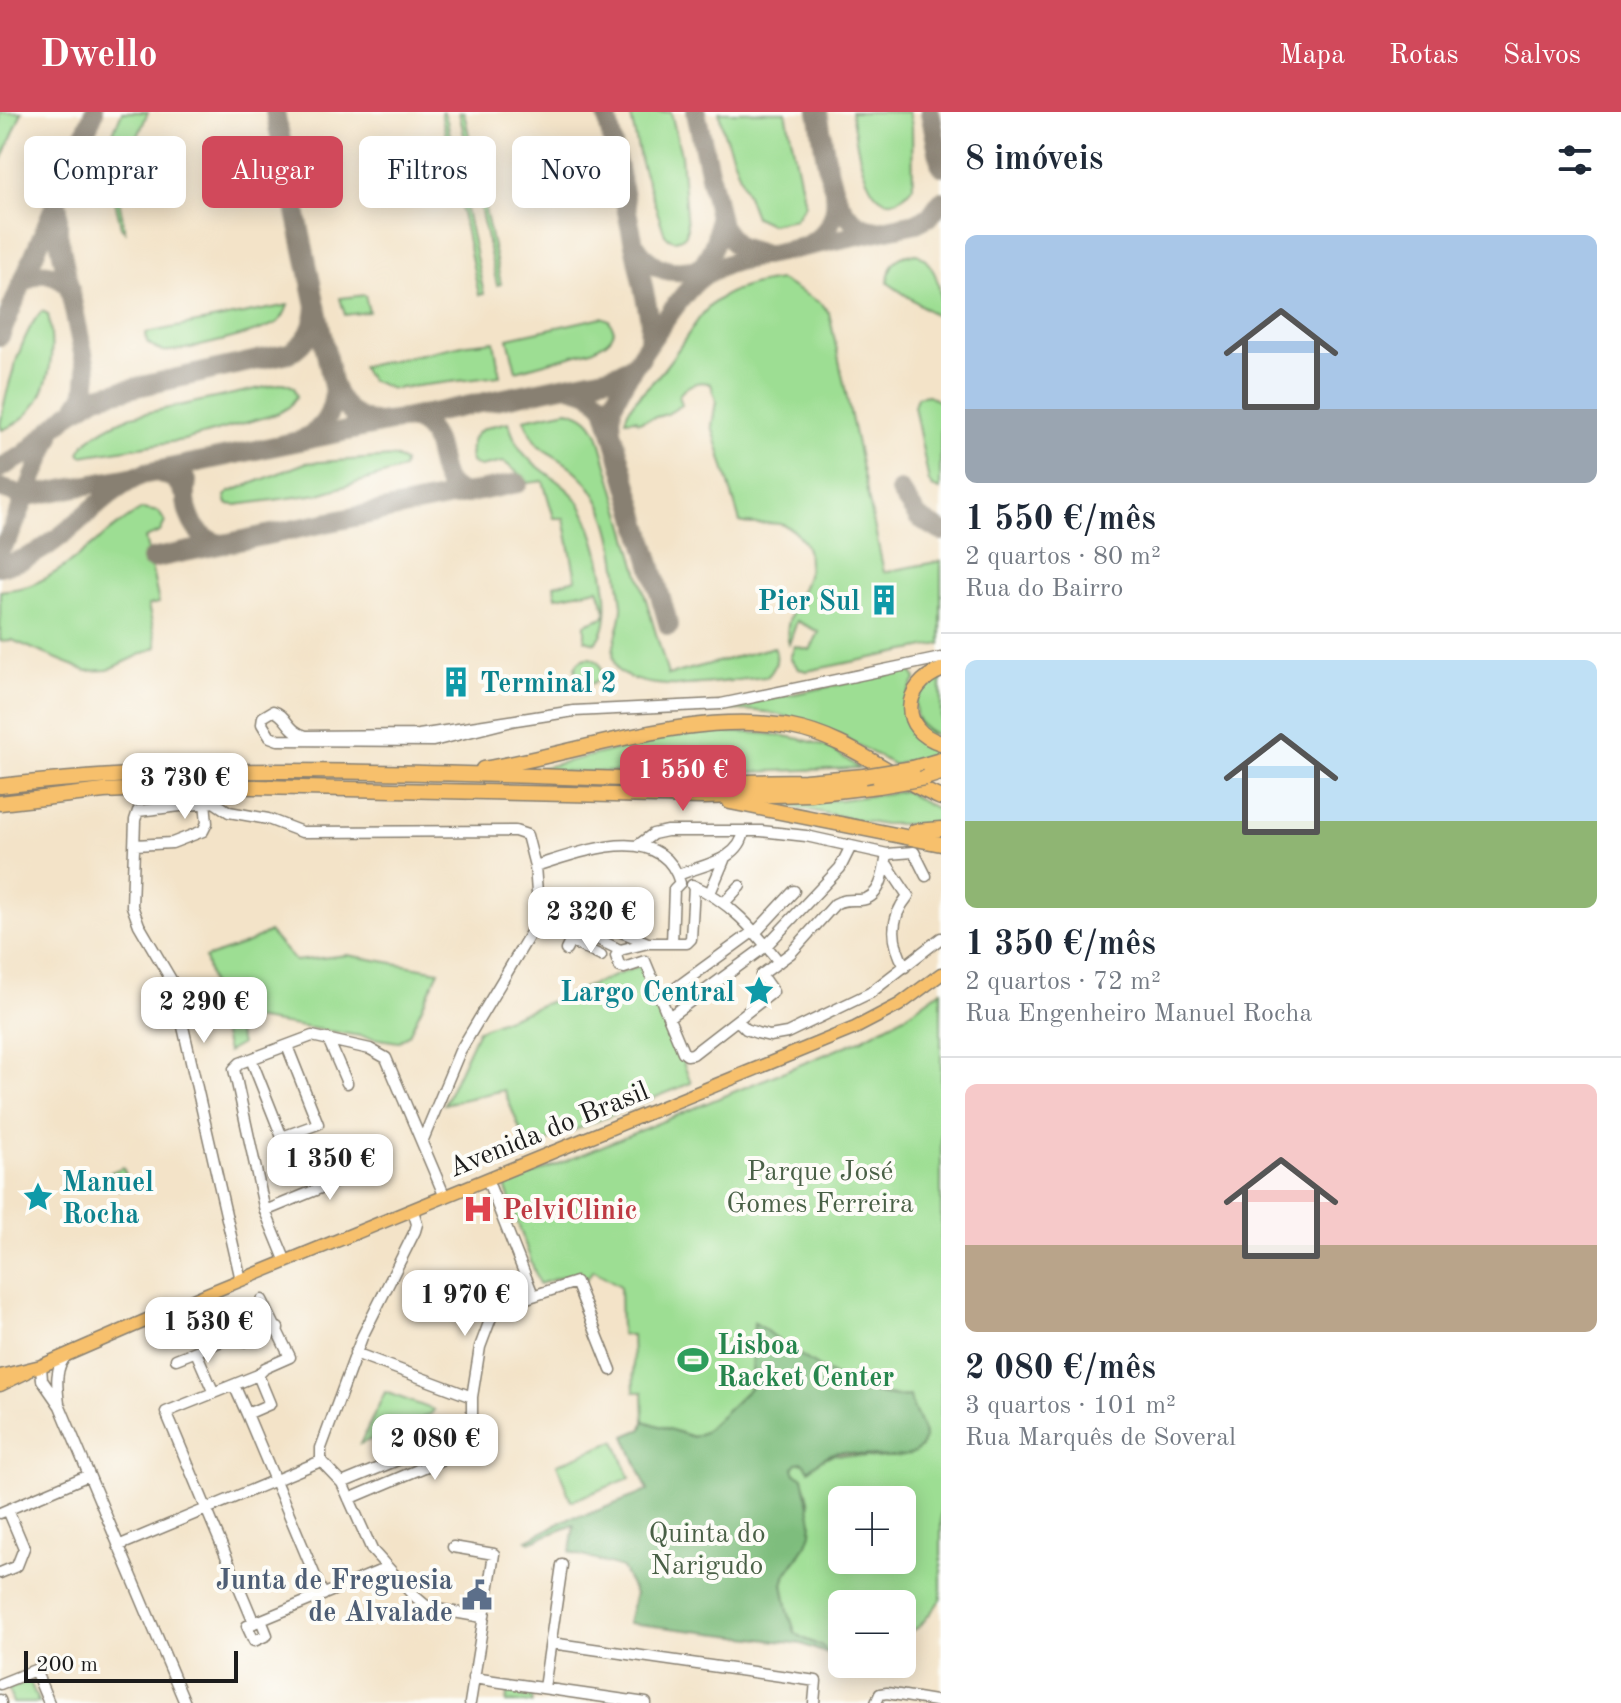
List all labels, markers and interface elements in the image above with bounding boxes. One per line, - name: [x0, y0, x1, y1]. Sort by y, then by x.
- text: Dwello: [40, 37, 158, 75]
- text: Mapa: [1279, 42, 1345, 70]
- text: Rotas: [1389, 42, 1459, 70]
- text: Salvos: [1503, 42, 1581, 70]
- chip: Comprar: [24, 136, 186, 208]
- chip: Alugar: [202, 136, 343, 208]
- chip: Filtros: [359, 136, 496, 208]
- chip: Novo: [512, 136, 630, 208]
- icon: filters: [1553, 138, 1597, 182]
- text: 8 imóveis: [965, 143, 1103, 177]
- icon: home: [1209, 287, 1353, 431]
- text: 1 550 €/mês: [965, 503, 1156, 537]
- text: 2 quartos · 80 m²: [965, 544, 1161, 570]
- text: Rua do Bairro: [965, 576, 1123, 602]
- building icon: Pier Sul: [867, 583, 901, 617]
- place label: Pier Sul: [757, 589, 860, 617]
- building icon: Terminal 2: [439, 665, 473, 699]
- place label: Terminal 2: [480, 671, 617, 699]
- icon: home: [1209, 712, 1353, 856]
- pin: 1 550 €: [609, 745, 757, 813]
- pin: 3 730 €: [111, 753, 259, 821]
- text: 1 550 €: [638, 758, 728, 784]
- text: 3 730 €: [140, 766, 230, 792]
- pin: 2 320 €: [517, 887, 665, 955]
- text: 2 320 €: [546, 900, 636, 926]
- text: 1 350 €/mês: [965, 928, 1156, 962]
- text: 2 quartos · 72 m²: [965, 969, 1161, 995]
- place icon: Largo Central: [742, 974, 776, 1008]
- pin: 2 290 €: [130, 977, 278, 1045]
- place label: Largo Central: [560, 980, 735, 1008]
- text: 2 290 €: [159, 990, 249, 1016]
- text: Rua Engenheiro Manuel Rocha: [965, 1001, 1312, 1027]
- street label: Avenida do Brasil: [445, 1078, 653, 1184]
- pin: 1 350 €: [256, 1134, 404, 1202]
- icon: home: [1209, 1136, 1353, 1280]
- text: 1 350 €: [285, 1147, 375, 1173]
- park label: Parque José Gomes Ferreira: [726, 1159, 914, 1219]
- place label: Manuel Rocha: [62, 1170, 154, 1230]
- place icon: Manuel Rocha: [21, 1180, 55, 1214]
- hospital icon: PelviClinic: [461, 1192, 495, 1226]
- place label: PelviClinic: [502, 1198, 638, 1226]
- pin: 1 970 €: [391, 1270, 539, 1338]
- text: 1 970 €: [420, 1283, 510, 1309]
- pin: 1 530 €: [134, 1297, 282, 1365]
- text: 1 530 €: [163, 1310, 253, 1336]
- place label: Lisboa Racket Center: [717, 1333, 895, 1393]
- sports icon: Lisboa Racket Center: [676, 1343, 710, 1377]
- text: 2 080 €/mês: [965, 1352, 1156, 1386]
- text: 3 quartos · 101 m²: [965, 1393, 1176, 1419]
- pin: 2 080 €: [361, 1414, 509, 1482]
- text: Rua Marquês de Soveral: [965, 1425, 1236, 1451]
- text: 2 080 €: [390, 1427, 480, 1453]
- map controls: [828, 1486, 916, 1678]
- button: +: [828, 1486, 916, 1574]
- park label: Quinta do Narigudo: [648, 1521, 766, 1581]
- place label: Junta de Freguesia de Alvalade: [216, 1568, 453, 1628]
- public building icon: Junta de Freguesia de Alvalade: [460, 1578, 494, 1612]
- button: −: [828, 1590, 916, 1678]
- scale bar: [24, 1647, 238, 1683]
- text: 200 m: [36, 1654, 98, 1676]

